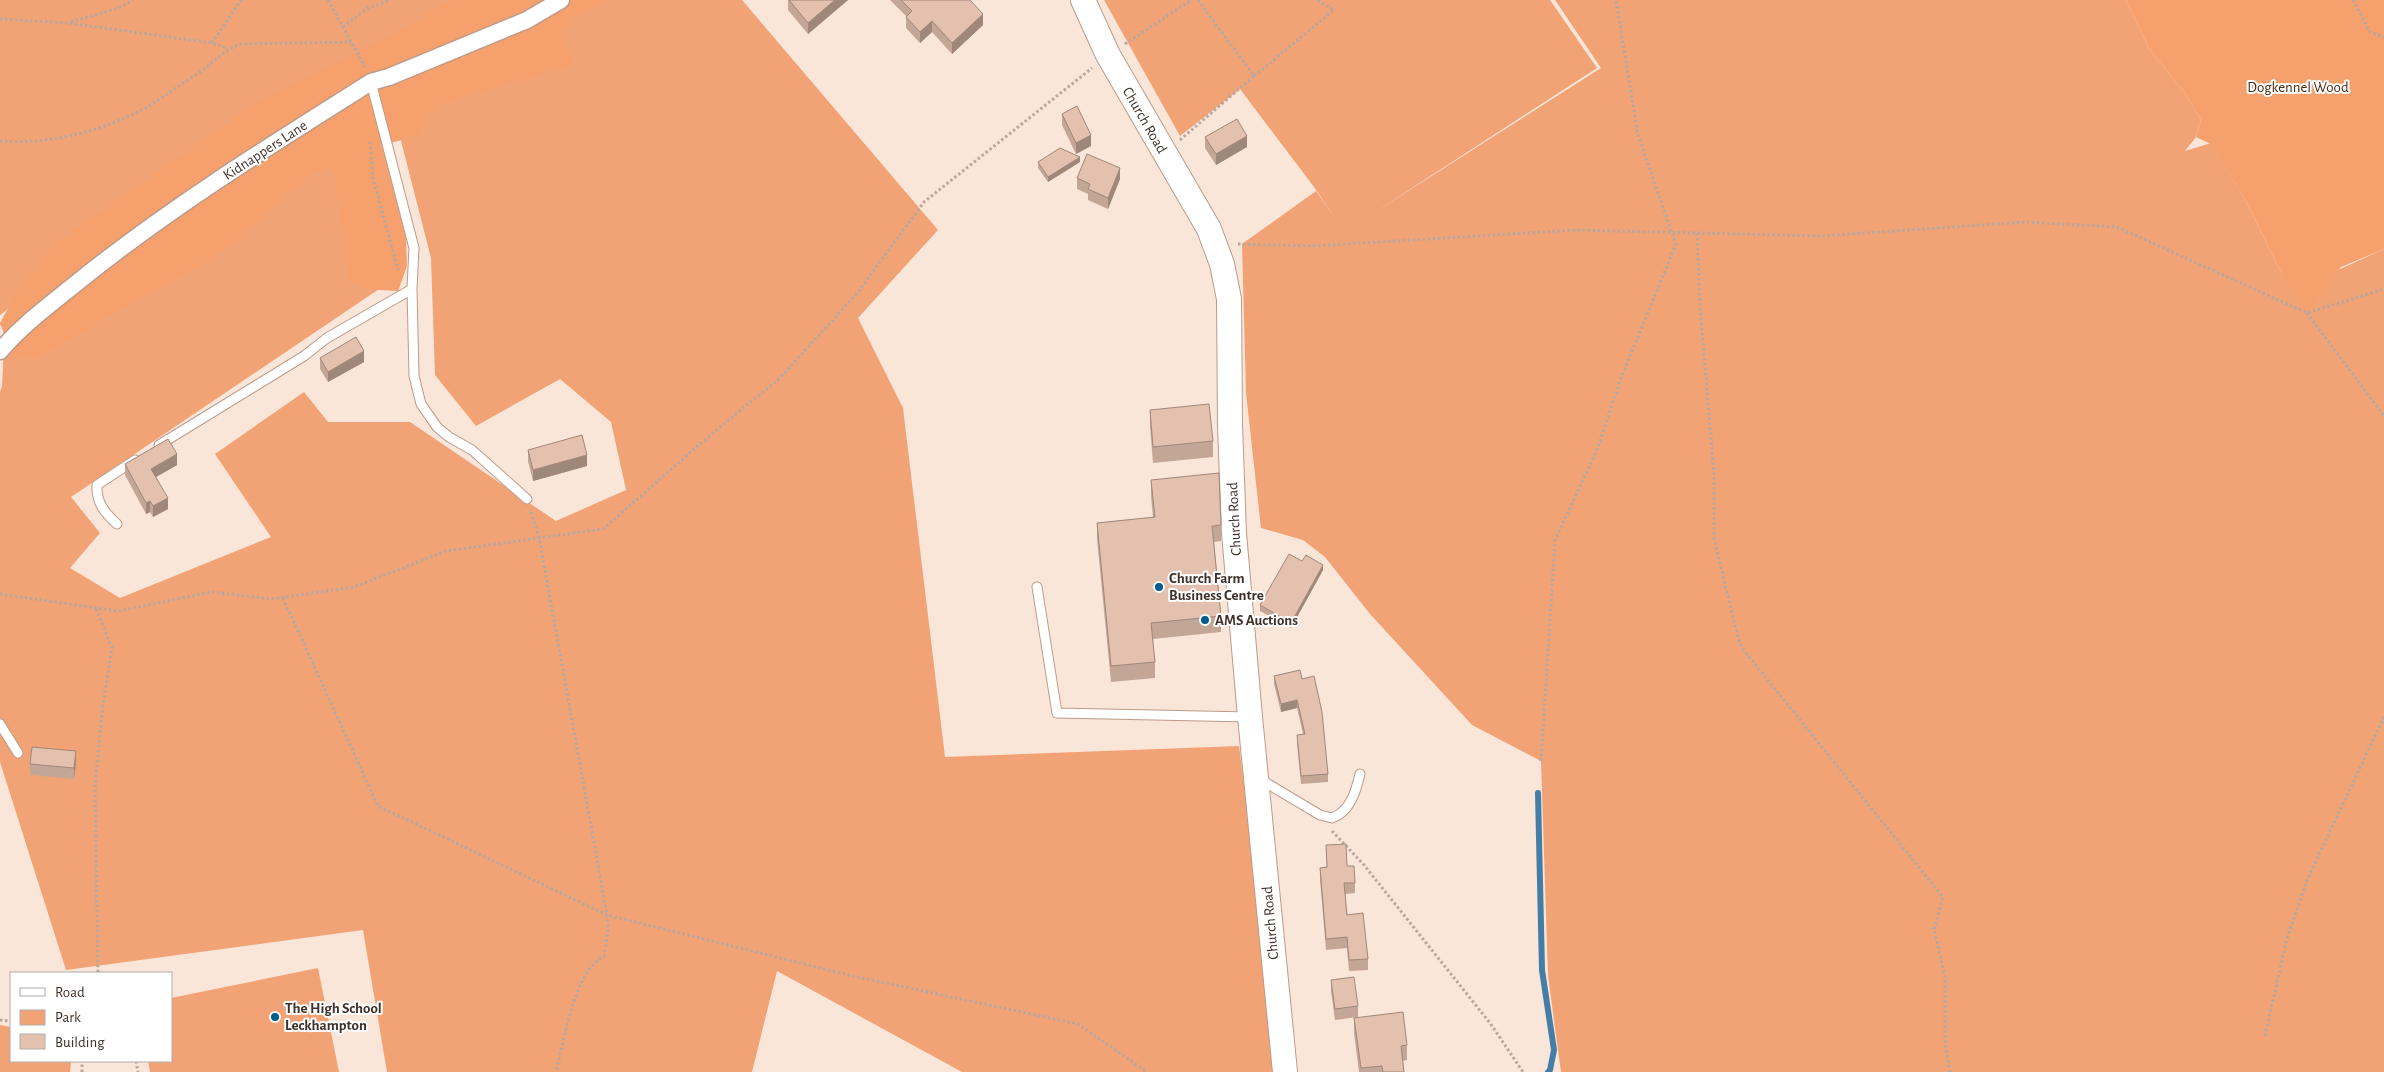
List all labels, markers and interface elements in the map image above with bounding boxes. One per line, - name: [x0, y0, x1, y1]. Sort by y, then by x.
- park label: Dogkennel Wood: [2247, 80, 2349, 95]
- street label: Church Road: [1120, 85, 1170, 156]
- street label: Kidnappers Lane: [221, 118, 310, 183]
- street label: Church Road: [1225, 482, 1244, 556]
- place label: Church Farm Business Centre: [1169, 571, 1264, 603]
- marker: Church Farm Business Centre: [1153, 581, 1165, 593]
- place label: AMS Auctions: [1215, 613, 1298, 628]
- marker: AMS Auctions: [1199, 614, 1211, 626]
- street label: Church Road: [1260, 885, 1281, 960]
- legend: [10, 972, 172, 1062]
- text: Road: [55, 985, 85, 1000]
- place label: The High School Leckhampton: [285, 1001, 382, 1033]
- text: Park: [55, 1010, 81, 1025]
- marker: The High School Leckhampton: [269, 1011, 281, 1023]
- text: Building: [55, 1035, 105, 1050]

